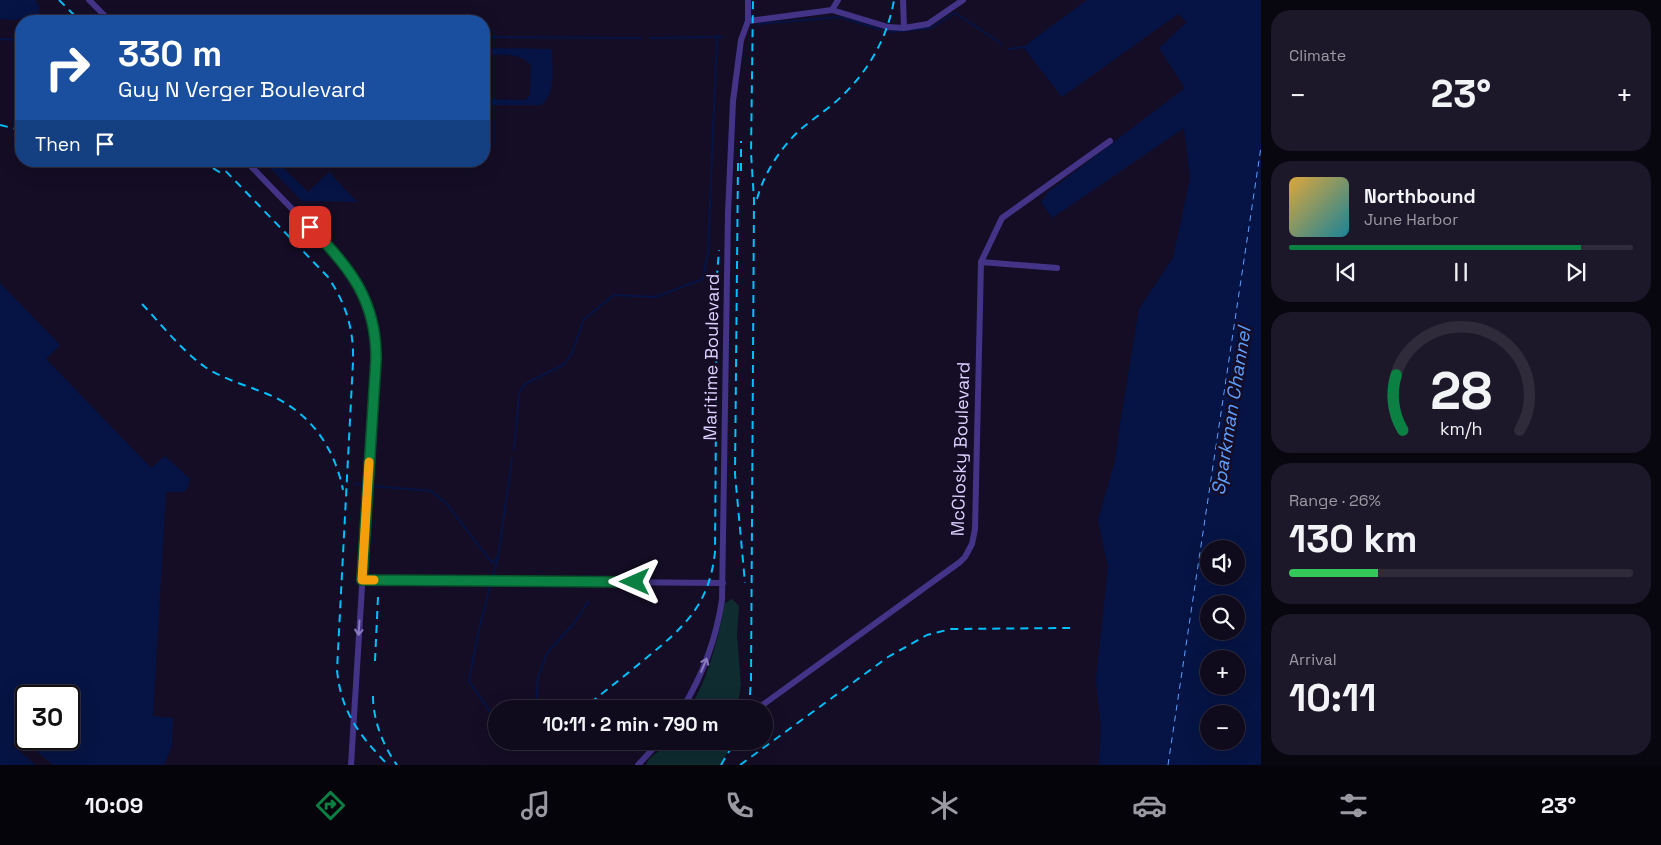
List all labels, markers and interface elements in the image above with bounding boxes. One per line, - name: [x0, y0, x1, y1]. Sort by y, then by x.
- text: 330 m: [118, 32, 222, 76]
- icon: right: [35, 35, 100, 100]
- text: Climate: [1289, 45, 1346, 66]
- text: 23°: [1431, 70, 1491, 118]
- text: Guy N Verger Boulevard: [118, 75, 366, 103]
- text: −: [1289, 77, 1306, 113]
- text: +: [1616, 77, 1633, 113]
- icon: arrive: [91, 130, 119, 158]
- text: Then: [35, 132, 81, 157]
- text: Northbound: [1364, 184, 1476, 209]
- pin: [289, 206, 331, 248]
- text: June Harbor: [1364, 209, 1458, 230]
- icon: arrive: [296, 213, 324, 241]
- icon: previous: [1332, 258, 1360, 286]
- icon: pause: [1447, 258, 1475, 286]
- icon: next: [1562, 258, 1590, 286]
- street label: Maritime Boulevard: [698, 273, 724, 441]
- water label: Sparkman Channel: [1205, 323, 1257, 497]
- text: 28: [1430, 358, 1492, 424]
- street label: McClosky Boulevard: [945, 361, 975, 537]
- text: km/h: [1440, 417, 1482, 440]
- text: Range · 26%: [1289, 490, 1381, 511]
- text: 130 km: [1289, 515, 1417, 563]
- map controls: [1200, 540, 1245, 750]
- button: sound: [1200, 540, 1245, 585]
- position arrow: [608, 555, 660, 607]
- button: search: [1200, 595, 1245, 640]
- one-way arrow: [355, 620, 364, 636]
- text: Arrival: [1289, 649, 1337, 670]
- button: +: [1200, 650, 1245, 695]
- one-way arrow: [700, 658, 710, 673]
- text: 10:11: [1289, 674, 1376, 722]
- speed limit sign: 30: [15, 685, 80, 750]
- button: −: [1200, 705, 1245, 750]
- text: 10:11 · 2 min · 790 m: [542, 712, 719, 737]
- icon: directions: [313, 788, 348, 823]
- icon: music: [518, 788, 553, 823]
- icon: phone: [722, 788, 757, 823]
- icon: climate: [927, 788, 962, 823]
- icon: car: [1132, 788, 1167, 823]
- icon: filters: [1336, 788, 1371, 823]
- text: 10:09: [85, 791, 143, 819]
- text: 23°: [1541, 791, 1576, 819]

